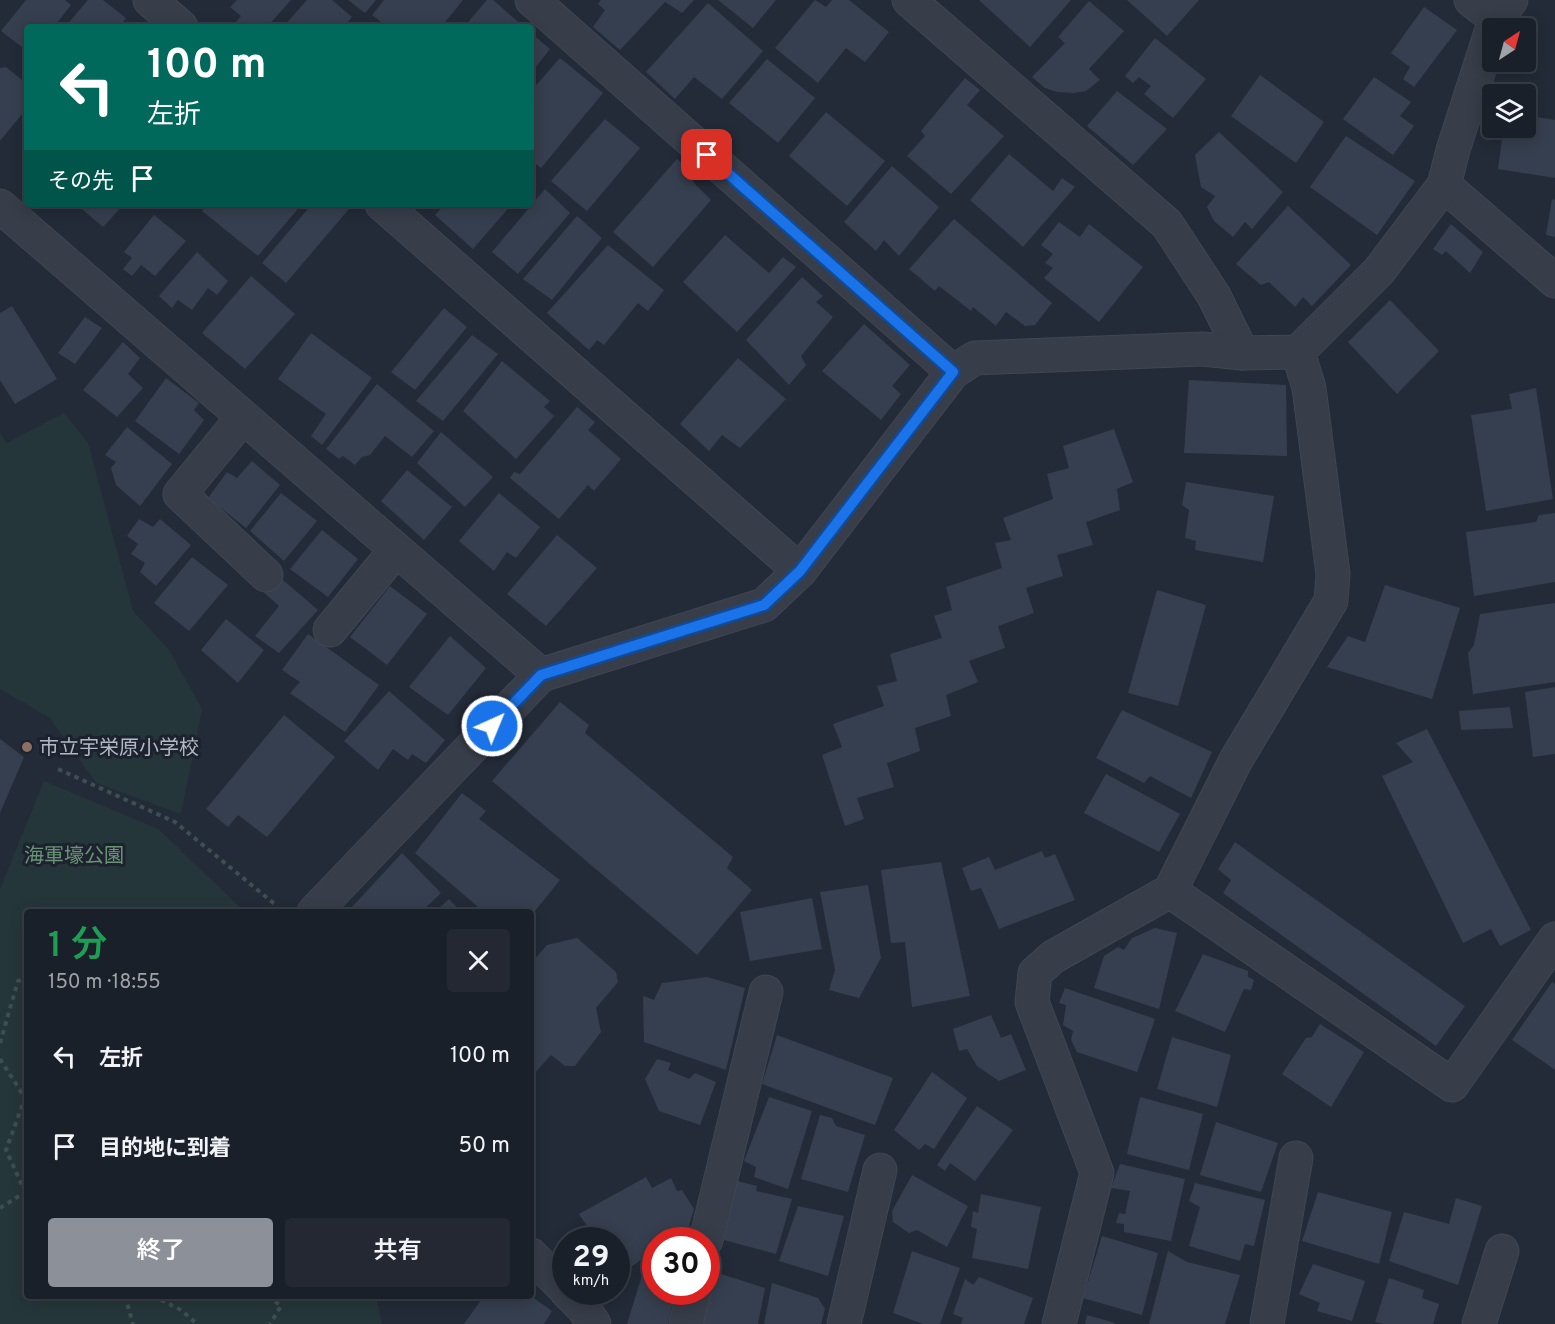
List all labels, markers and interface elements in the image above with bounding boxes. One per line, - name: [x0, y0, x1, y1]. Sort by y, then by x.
- north arrow: [1482, 18, 1536, 72]
- map controls: [1482, 18, 1536, 138]
- text: 100 m: [147, 40, 266, 93]
- icon: left: [48, 48, 126, 126]
- button: layers: [1482, 84, 1536, 138]
- text: 左折: [147, 99, 201, 133]
- pin: [681, 129, 732, 180]
- icon: arrive: [690, 138, 723, 171]
- icon: arrive: [126, 162, 159, 195]
- text: その先: [48, 169, 114, 196]
- position arrow: [460, 694, 524, 758]
- place label: 市立宇栄原小学校: [39, 736, 199, 762]
- marker: 市立宇栄原小学校: [20, 740, 34, 754]
- park label: 海軍壕公園: [24, 844, 124, 870]
- text: 1 分: [48, 924, 107, 970]
- button: close: [447, 929, 510, 992]
- text: 150 m · 18:55: [48, 970, 161, 996]
- icon: left: [48, 1040, 81, 1073]
- text: 100 m: [450, 1043, 510, 1070]
- text: 左折: [99, 1046, 143, 1073]
- icon: arrive: [48, 1130, 81, 1163]
- text: 50 m: [458, 1133, 510, 1160]
- text: 目的地に到着: [99, 1136, 231, 1163]
- button: 終了: [48, 1218, 273, 1287]
- button: 共有: [285, 1218, 510, 1287]
- speed limit sign: 30: [642, 1227, 720, 1305]
- text: 29: [573, 1240, 609, 1277]
- text: km/h: [573, 1272, 609, 1291]

